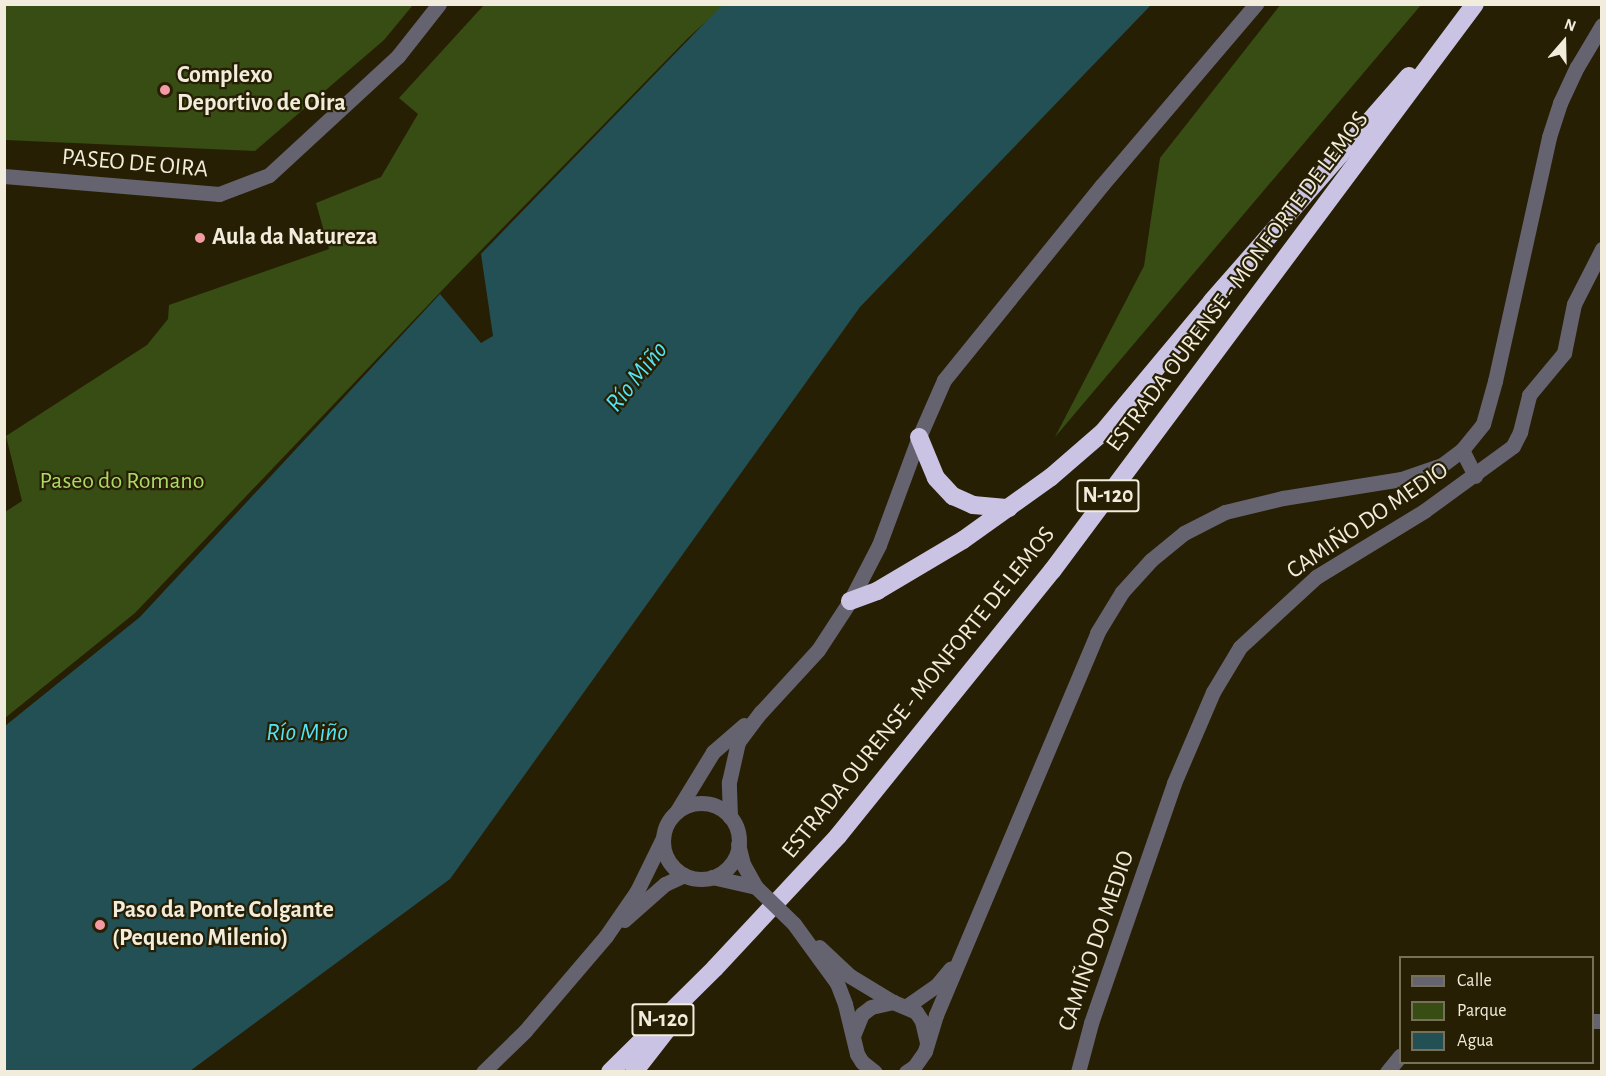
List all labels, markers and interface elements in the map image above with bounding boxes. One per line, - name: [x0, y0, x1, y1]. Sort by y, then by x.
- north arrow: [1534, 12, 1594, 72]
- text: N: [1562, 16, 1578, 35]
- place label: Complexo Deportivo de Oira: [177, 62, 346, 118]
- marker: Complexo Deportivo de Oira: [158, 83, 172, 97]
- street label: ESTRADA OURENSE - MONFORTE DE LEMOS: [1101, 106, 1375, 458]
- street label: PASEO DE OIRA: [61, 143, 209, 185]
- place label: Aula da Natureza: [212, 224, 377, 252]
- marker: Aula da Natureza: [193, 231, 207, 245]
- water label: Río Miño: [599, 335, 675, 419]
- street label: CAMIÑO DO MEDIO: [1282, 456, 1454, 586]
- park label: Paseo do Romano: [39, 468, 205, 496]
- road number: N-120: [1075, 477, 1141, 515]
- street label: ESTRADA OURENSE - MONFORTE DE LEMOS: [776, 521, 1062, 865]
- water label: Río Miño: [266, 717, 348, 749]
- street label: CAMIÑO DO MEDIO: [1053, 847, 1141, 1035]
- place label: Paso da Ponte Colgante (Pequeno Milenio): [112, 897, 334, 953]
- marker: Paso da Ponte Colgante (Pequeno Milenio): [93, 918, 107, 932]
- legend: [1399, 956, 1594, 1064]
- text: Calle: [1457, 972, 1492, 990]
- road number: N-120: [630, 1001, 696, 1039]
- text: Parque: [1457, 1002, 1506, 1020]
- text: Agua: [1457, 1032, 1494, 1050]

